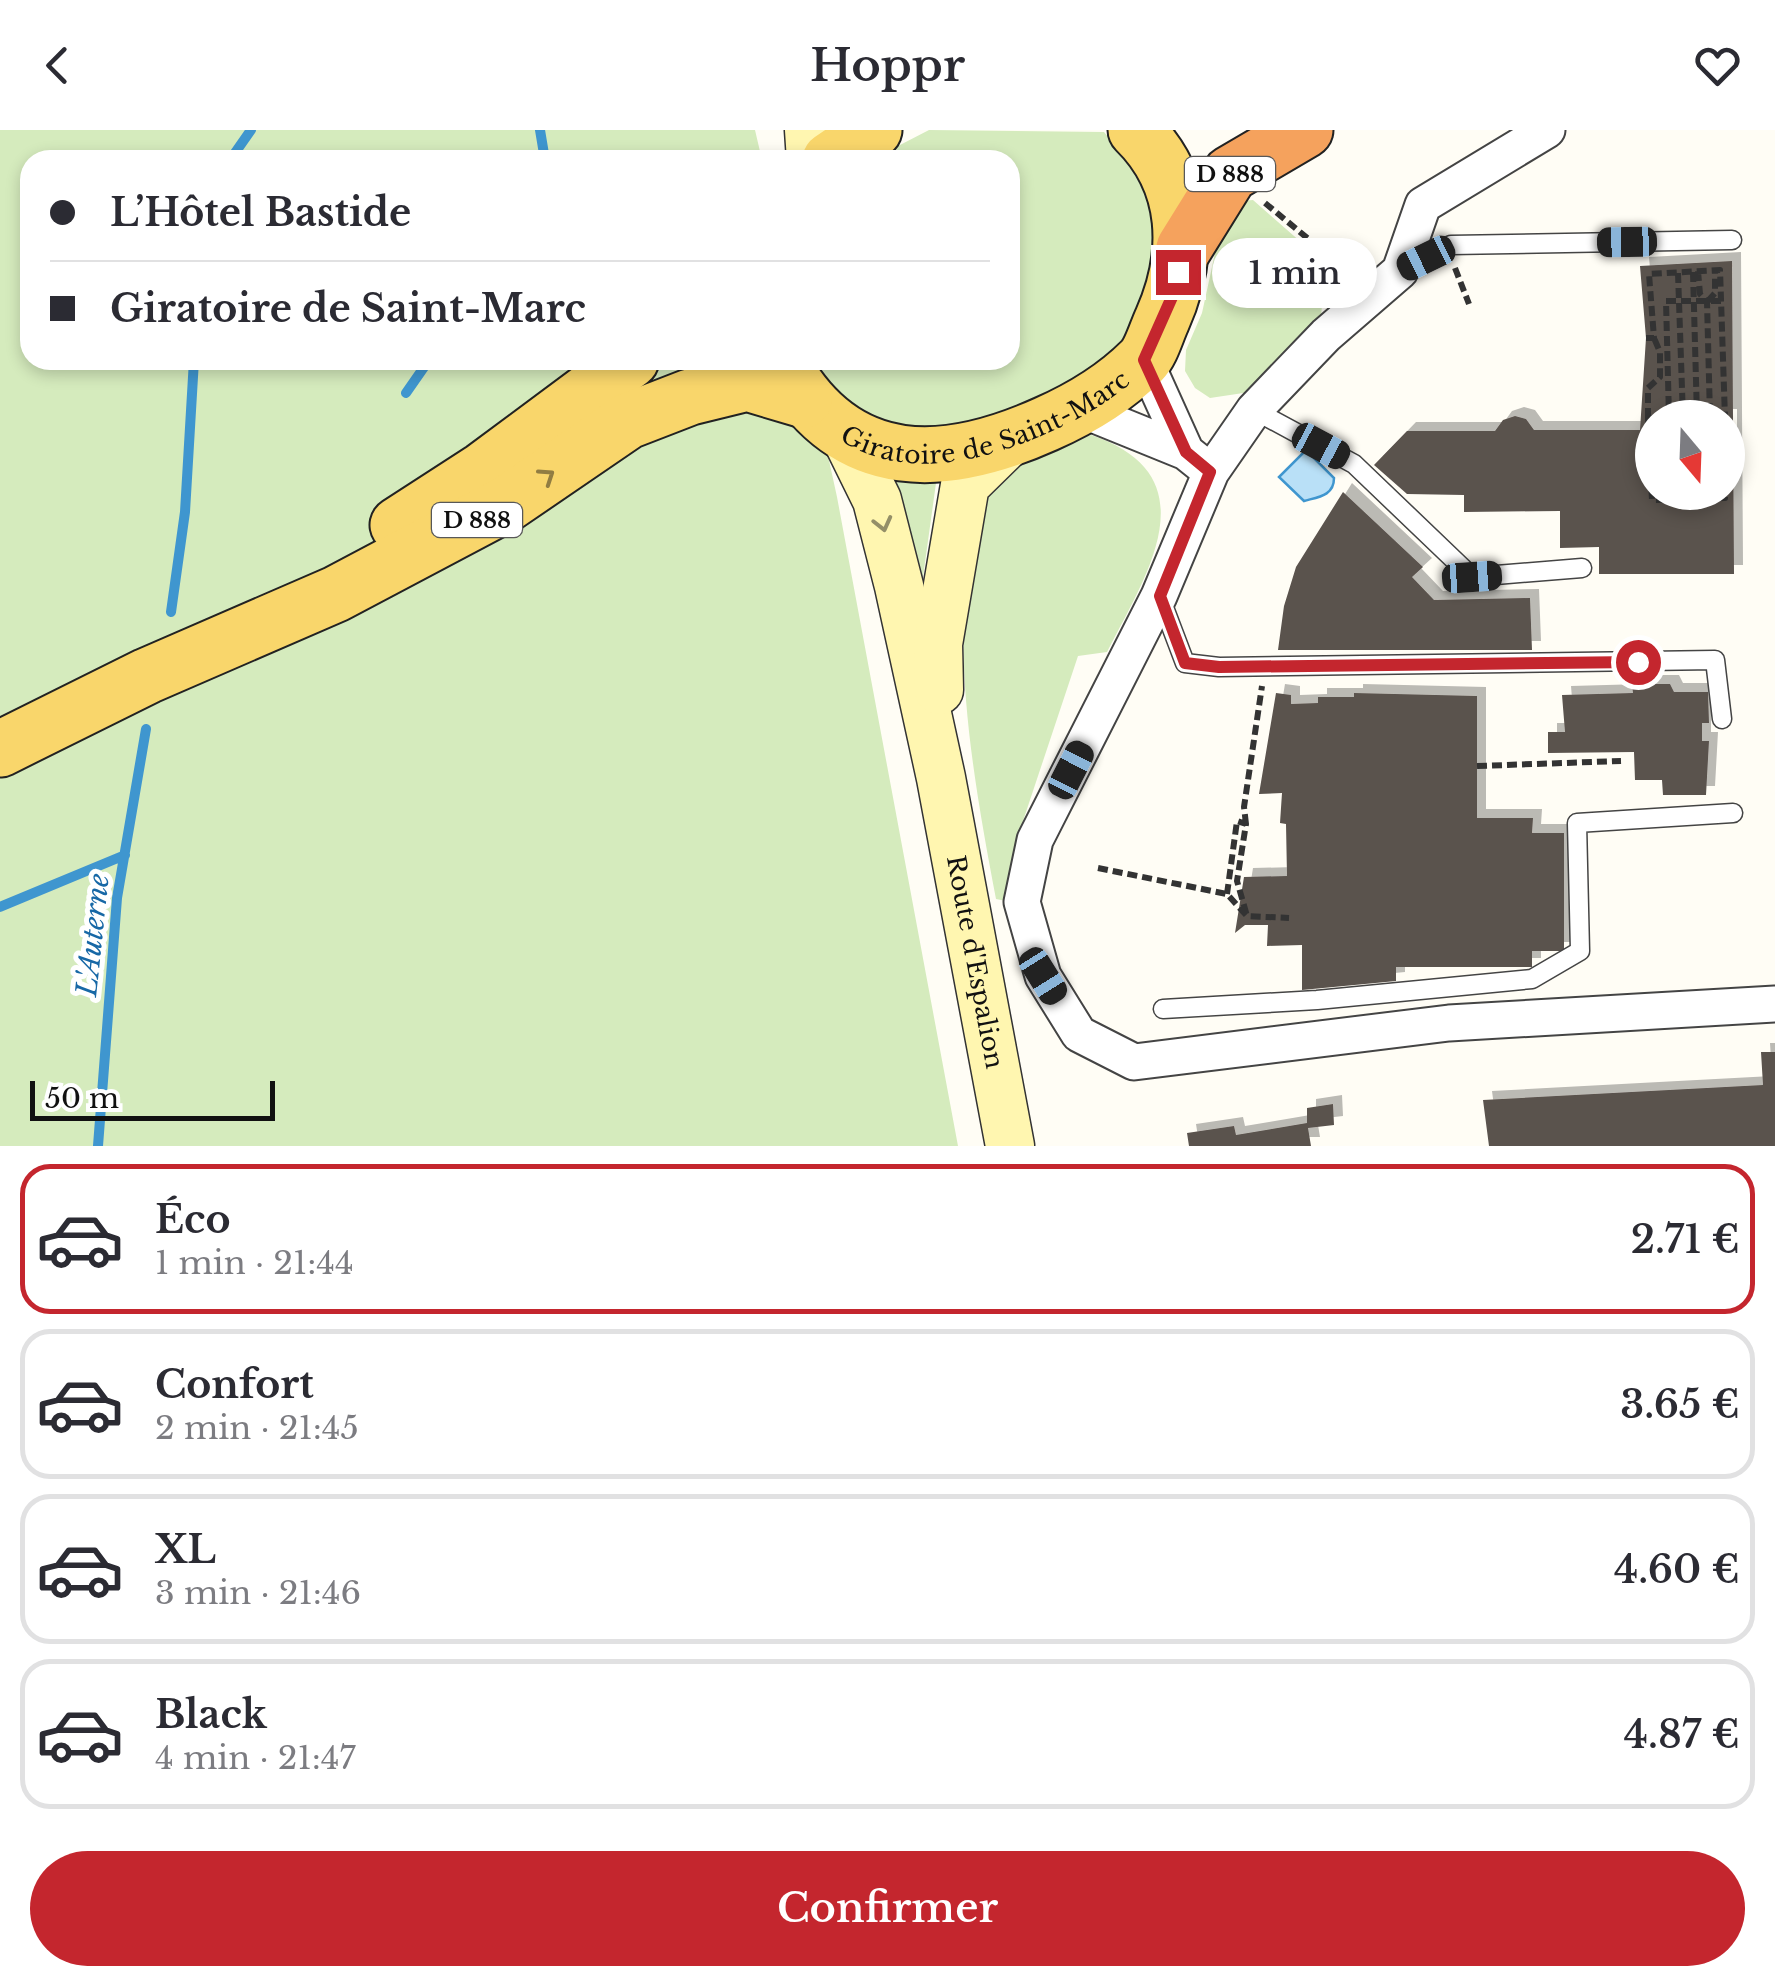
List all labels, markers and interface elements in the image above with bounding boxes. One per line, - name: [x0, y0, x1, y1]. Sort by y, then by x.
- text: Hoppr: [810, 37, 965, 93]
- icon: back: [30, 38, 85, 93]
- icon: heart: [1690, 38, 1745, 93]
- road number: D 888: [1185, 157, 1275, 191]
- text: L’Hôtel Bastide: [110, 189, 411, 236]
- car: [1597, 226, 1657, 258]
- car: [1392, 231, 1460, 285]
- callout: 1 min: [1213, 237, 1378, 307]
- route end: [1156, 250, 1201, 295]
- text: 1 min: [1248, 253, 1341, 293]
- text: Giratoire de Saint-Marc: [110, 285, 586, 332]
- street label: Giratoire de Saint-Marc: [836, 364, 1135, 470]
- north arrow: [1635, 400, 1745, 510]
- map controls: [1635, 400, 1745, 510]
- car: [1287, 419, 1355, 473]
- one-way arrow: [536, 470, 554, 489]
- road number: D 888: [432, 503, 522, 537]
- one-way arrow: [871, 515, 892, 532]
- car: [1441, 560, 1503, 594]
- route start: [1616, 640, 1661, 685]
- car: [1044, 736, 1098, 804]
- street label: Route d'Espalion: [940, 853, 1011, 1071]
- water label: L'Auterne: [69, 872, 117, 999]
- car: [1014, 943, 1072, 1009]
- scale bar: [30, 1076, 275, 1120]
- text: 50 m: [45, 1081, 119, 1116]
- icon: car: [35, 1194, 125, 1284]
- text: Éco: [155, 1196, 231, 1243]
- text: 2.71 €: [1631, 1216, 1740, 1263]
- text: 1 min · 21:44: [155, 1243, 354, 1283]
- icon: car: [35, 1359, 125, 1449]
- text: Confort: [155, 1361, 314, 1408]
- text: 3.65 €: [1620, 1381, 1740, 1428]
- text: 2 min · 21:45: [155, 1408, 359, 1448]
- icon: car: [35, 1524, 125, 1614]
- text: XL: [155, 1526, 216, 1573]
- text: 4.60 €: [1614, 1546, 1740, 1593]
- text: 3 min · 21:46: [155, 1573, 361, 1613]
- icon: car: [35, 1689, 125, 1779]
- text: Black: [155, 1691, 267, 1738]
- text: 4.87 €: [1624, 1711, 1740, 1758]
- text: 4 min · 21:47: [155, 1738, 356, 1778]
- button: Confirmer: [30, 1851, 1745, 1966]

